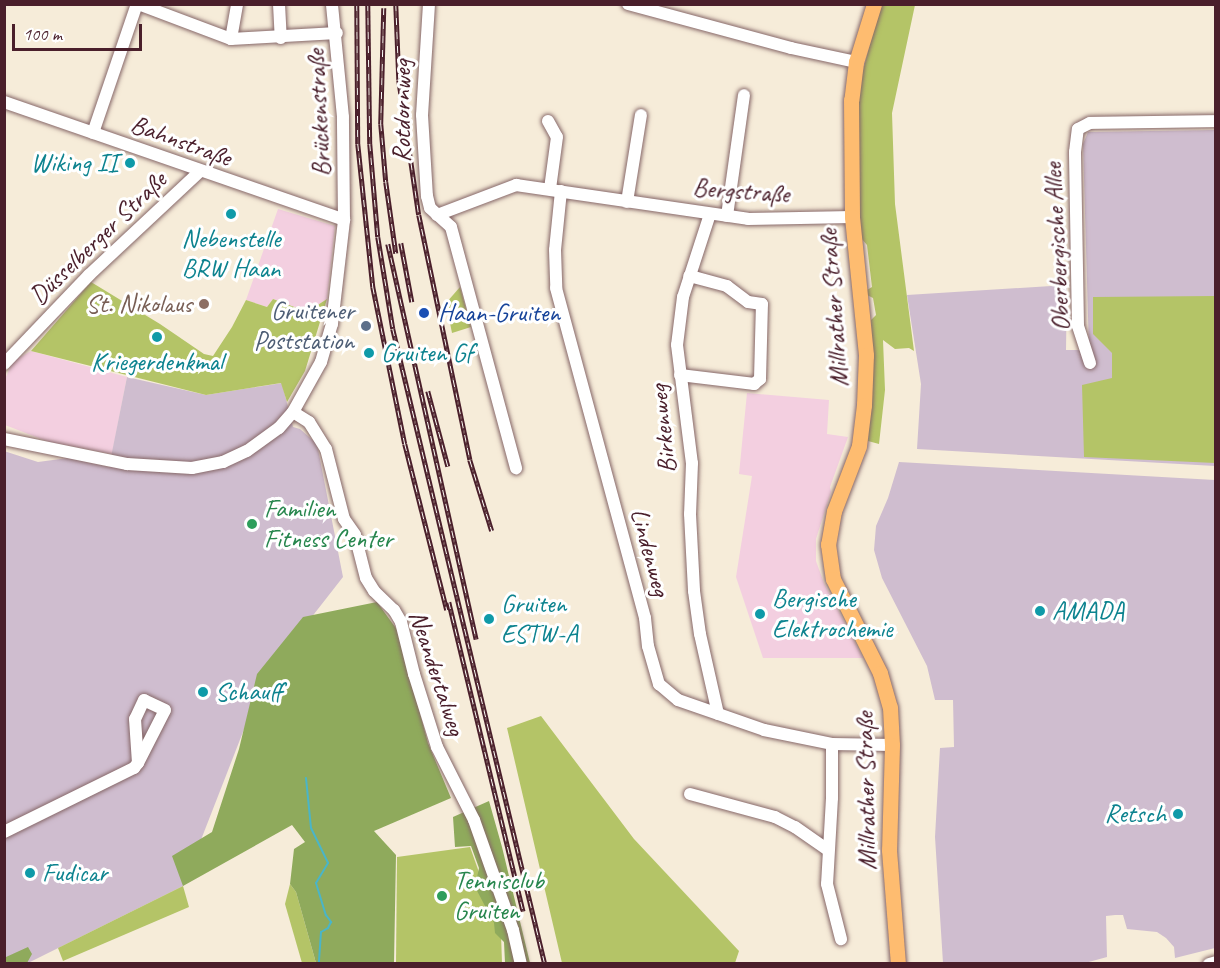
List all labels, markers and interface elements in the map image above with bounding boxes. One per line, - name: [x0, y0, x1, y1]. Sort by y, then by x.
- scale bar: [15, 12, 146, 50]
- text: 100 m: [23, 23, 62, 45]
- street label: Brückenstraße: [300, 49, 338, 177]
- street label: Rotdornweg: [386, 59, 418, 163]
- street label: Bahnstraße: [126, 108, 236, 174]
- place label: Wiking II: [31, 147, 118, 179]
- marker: Wiking II: [123, 156, 137, 170]
- street label: Oberbergische Allee: [1037, 162, 1077, 332]
- street label: Düsselberger Straße: [23, 165, 173, 311]
- street label: Bergstraße: [692, 172, 790, 210]
- marker: Nebenstelle BRW Haan: [224, 207, 238, 221]
- place label: Nebenstelle BRW Haan: [182, 223, 280, 284]
- street label: Millrather Straße: [813, 228, 855, 388]
- place label: St. Nikolaus: [86, 288, 192, 320]
- place label: Gruitener Poststation: [254, 295, 354, 356]
- marker: St. Nikolaus: [197, 297, 211, 311]
- place label: Haan-Gruiten: [438, 297, 560, 329]
- marker: Haan-Gruiten: [415, 304, 433, 322]
- marker: Gruitener Poststation: [359, 319, 373, 333]
- marker: Kriegerdenkmal: [150, 330, 164, 344]
- place label: Gruiten Gf: [381, 337, 473, 369]
- place label: Kriegerdenkmal: [91, 346, 223, 378]
- marker: Gruiten Gf: [362, 346, 376, 360]
- street label: Birkenweg: [643, 383, 683, 475]
- place label: Familien Fitness Center: [264, 493, 393, 554]
- street label: Lindenweg: [623, 505, 677, 599]
- marker: Familien Fitness Center: [245, 517, 259, 531]
- place label: Bergische Elektrochemie: [772, 583, 892, 644]
- place label: Gruiten ESTW-A: [501, 588, 578, 650]
- place label: AMADA: [1052, 595, 1124, 627]
- marker: AMADA: [1033, 604, 1047, 618]
- street label: Neandertalweg: [402, 606, 472, 740]
- marker: Bergische Elektrochemie: [753, 607, 767, 621]
- marker: Gruiten ESTW-A: [482, 612, 496, 626]
- place label: Schauff: [215, 676, 282, 708]
- marker: Schauff: [196, 685, 210, 699]
- street label: Millrather Straße: [849, 712, 883, 870]
- place label: Retsch: [1105, 798, 1166, 830]
- marker: Retsch: [1171, 807, 1185, 821]
- place label: Fudicar: [42, 857, 107, 889]
- place label: Tennisclub Gruiten: [454, 865, 544, 927]
- marker: Fudicar: [23, 866, 37, 880]
- marker: Tennisclub Gruiten: [435, 889, 449, 903]

